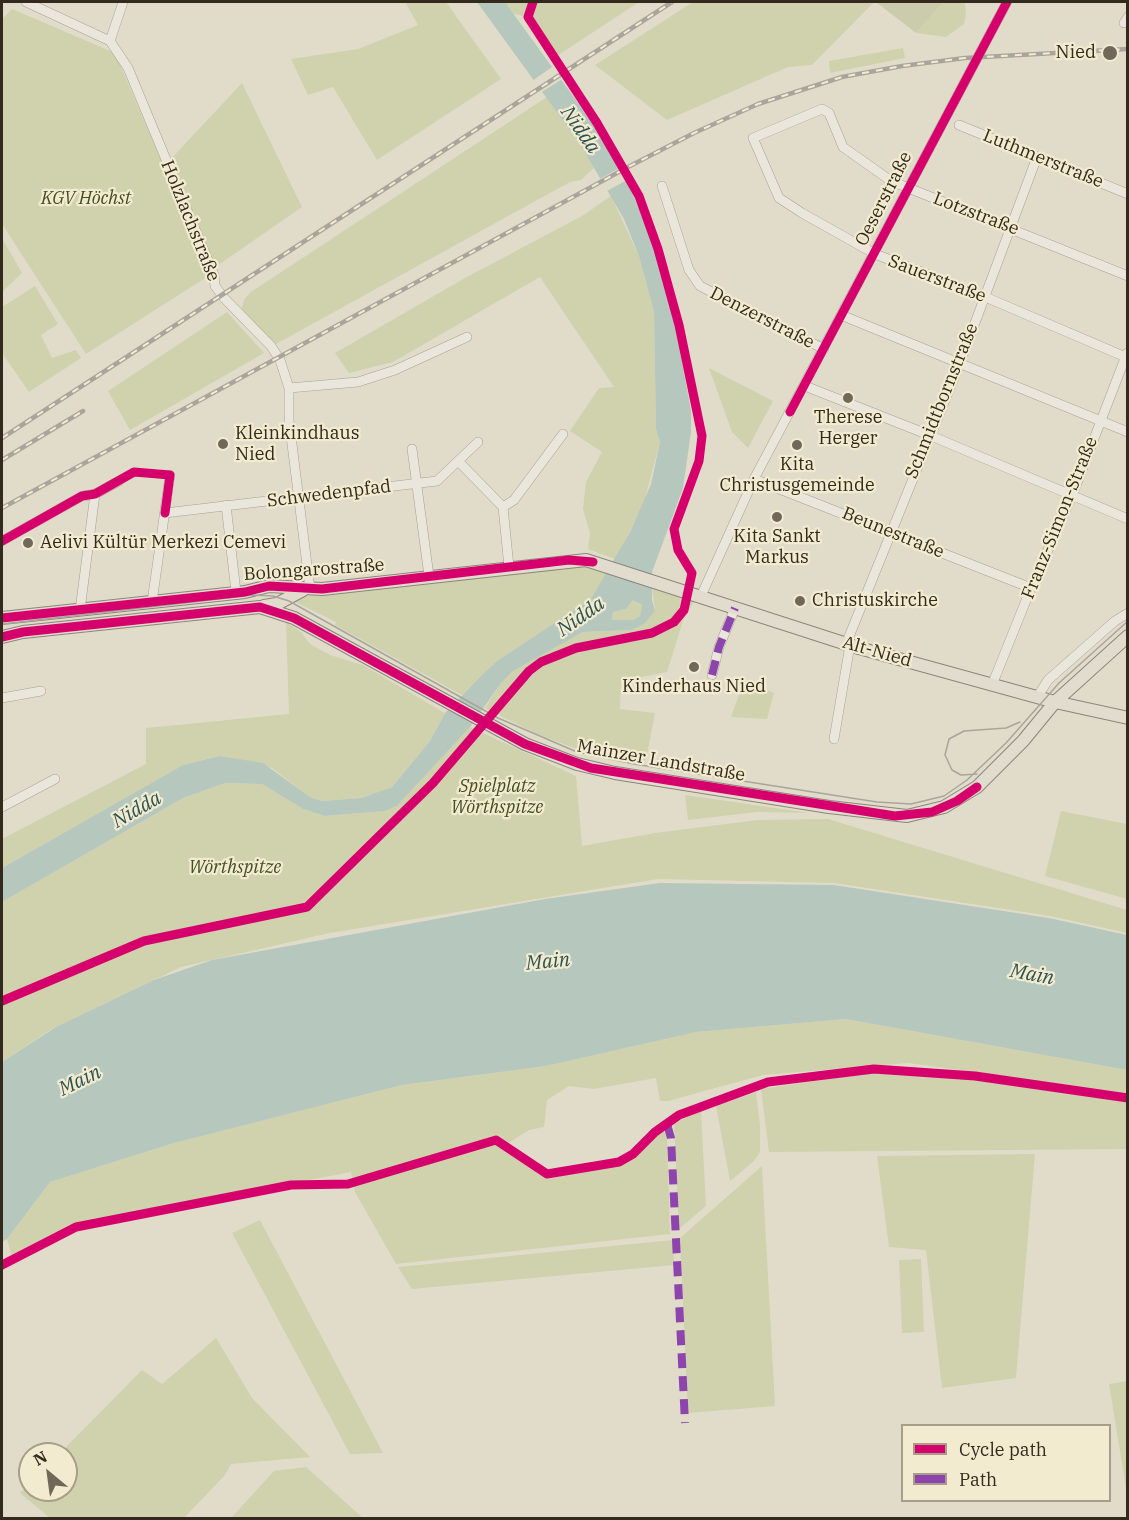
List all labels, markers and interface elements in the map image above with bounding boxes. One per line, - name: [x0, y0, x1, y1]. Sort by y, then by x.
- place label: Nied: [1056, 42, 1096, 64]
- marker: Nied: [1101, 44, 1119, 62]
- water label: Nidda: [555, 101, 605, 159]
- street label: Luthmerstraße: [980, 125, 1106, 193]
- street label: Oeserstraße: [851, 148, 917, 250]
- street label: Holzlachstraße: [156, 157, 224, 285]
- park label: KGV Höchst: [41, 188, 131, 210]
- street label: Lotzstraße: [930, 188, 1022, 240]
- street label: Sauerstraße: [885, 250, 989, 308]
- street label: Denzerstraße: [706, 282, 818, 354]
- street label: Schmidtbornstraße: [901, 320, 983, 482]
- marker: Therese Herger: [841, 391, 855, 405]
- place label: Therese Herger: [814, 407, 882, 450]
- place label: Kleinkindhaus Nied: [235, 423, 359, 466]
- street label: Franz-Simon-Straße: [1018, 434, 1102, 602]
- marker: Kleinkindhaus Nied: [216, 437, 230, 451]
- marker: Kita Christusgemeinde: [790, 438, 804, 452]
- place label: Kita Christusgemeinde: [719, 454, 875, 496]
- street label: Schwedenpfad: [266, 476, 392, 512]
- street label: Beunestraße: [839, 503, 947, 563]
- marker: Kita Sankt Markus: [770, 510, 784, 524]
- place label: Kita Sankt Markus: [733, 526, 821, 568]
- place label: Aelivi Kültür Merkezi Cemevi: [40, 532, 286, 554]
- marker: Aelivi Kültür Merkezi Cemevi: [21, 536, 35, 550]
- street label: Bolongarostraße: [243, 554, 385, 586]
- place label: Christuskirche: [812, 590, 938, 612]
- water label: Nidda: [552, 592, 610, 642]
- marker: Christuskirche: [793, 594, 807, 608]
- street label: Alt-Nied: [840, 632, 914, 672]
- marker: Kinderhaus Nied: [687, 660, 701, 674]
- place label: Kinderhaus Nied: [622, 676, 766, 698]
- street label: Mainzer Landstraße: [575, 736, 747, 786]
- park label: Spielplatz Wörthspitze: [451, 776, 543, 818]
- water label: Nidda: [108, 786, 166, 834]
- park label: Wörthspitze: [189, 857, 281, 879]
- water label: Main: [525, 948, 571, 976]
- water label: Main: [1008, 959, 1056, 991]
- water label: Main: [55, 1061, 105, 1101]
- legend: [901, 1424, 1111, 1502]
- text: Cycle path: [959, 1438, 1047, 1461]
- north arrow: [18, 1442, 78, 1502]
- text: N: [30, 1446, 51, 1470]
- text: Path: [959, 1468, 997, 1491]

